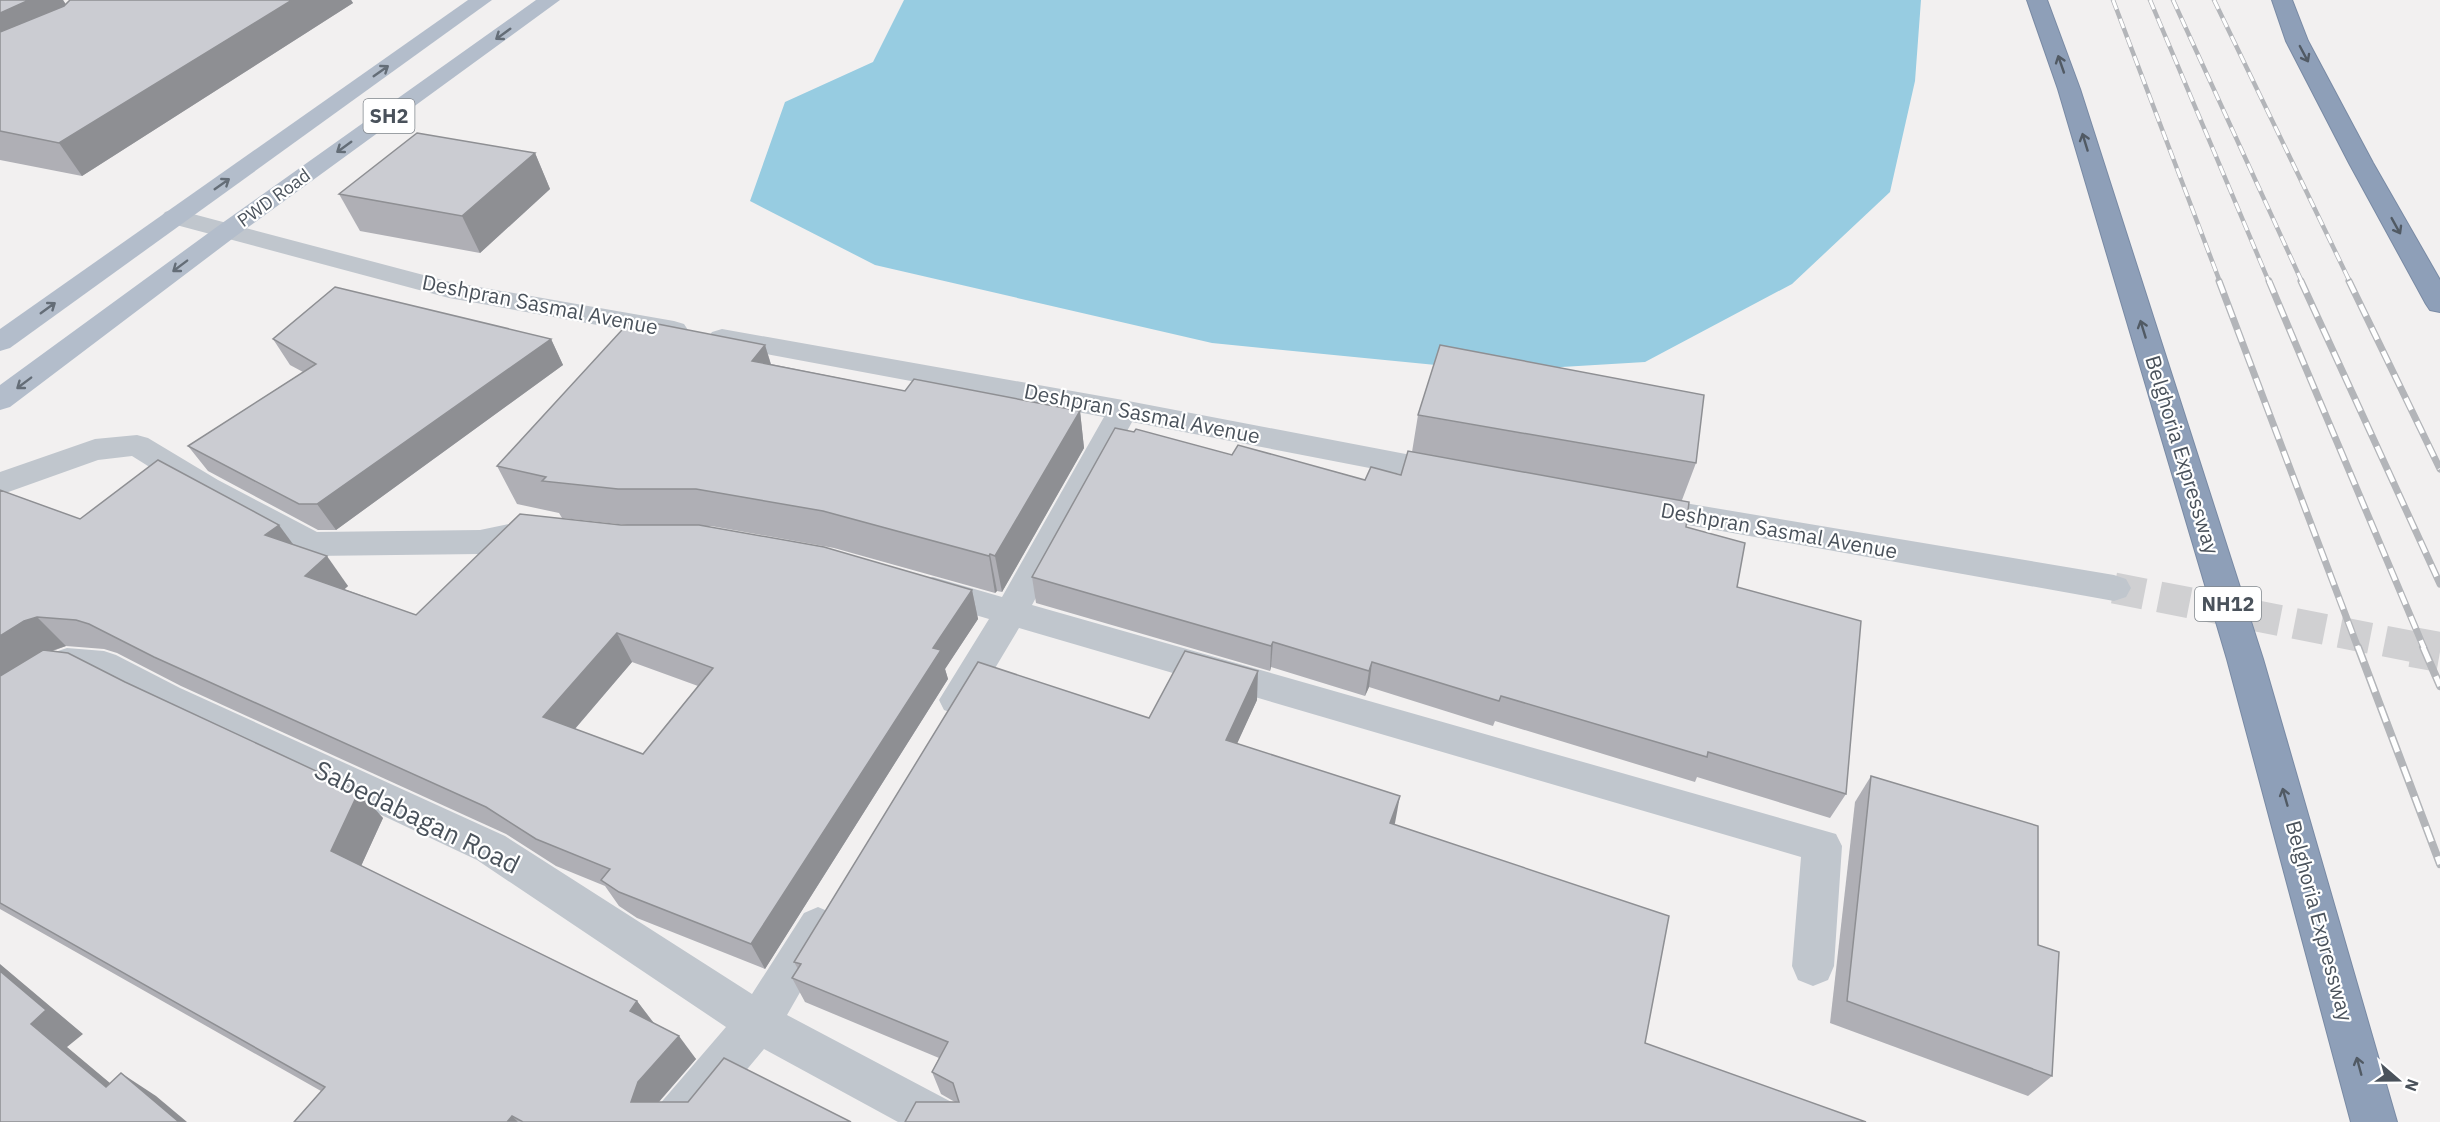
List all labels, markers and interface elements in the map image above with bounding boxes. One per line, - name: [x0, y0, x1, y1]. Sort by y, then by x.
- one-way arrow: [495, 28, 511, 40]
- one-way arrow: [2299, 45, 2310, 63]
- one-way arrow: [2054, 55, 2065, 74]
- one-way arrow: [373, 65, 389, 77]
- road number: SH2: [364, 99, 414, 133]
- one-way arrow: [2079, 133, 2090, 152]
- one-way arrow: [337, 141, 353, 154]
- street label: PWD Road: [233, 163, 315, 232]
- one-way arrow: [213, 178, 230, 190]
- one-way arrow: [2390, 217, 2402, 234]
- one-way arrow: [173, 260, 189, 273]
- street label: Deshpran Sasmal Avenue: [420, 267, 660, 341]
- one-way arrow: [39, 302, 55, 314]
- one-way arrow: [2137, 320, 2148, 339]
- street label: Belghoria Expressway: [2139, 352, 2227, 558]
- one-way arrow: [16, 376, 32, 389]
- street label: Deshpran Sasmal Avenue: [1022, 376, 1262, 450]
- street label: Deshpran Sasmal Avenue: [1659, 495, 1900, 565]
- road number: NH12: [2195, 587, 2261, 621]
- street label: Sabedabagan Road: [309, 752, 526, 881]
- one-way arrow: [2279, 787, 2290, 806]
- street label: Belghoria Expressway: [2280, 817, 2360, 1025]
- north arrow: [2368, 1050, 2428, 1110]
- one-way arrow: [2353, 1056, 2364, 1075]
- text: N: [2401, 1076, 2423, 1094]

